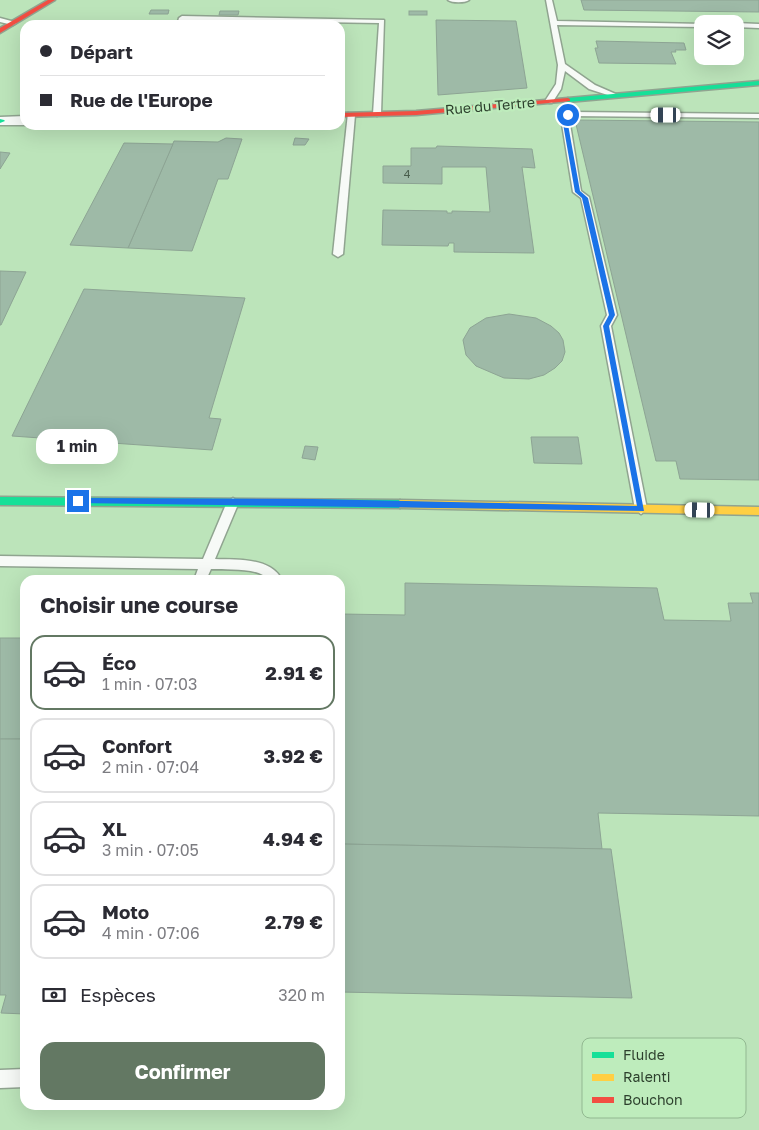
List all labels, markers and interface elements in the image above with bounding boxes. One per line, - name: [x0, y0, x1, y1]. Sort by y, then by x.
- map controls: [694, 15, 744, 65]
- button: layers: [694, 15, 744, 65]
- text: Départ: [70, 40, 133, 63]
- text: Rue de l'Europe: [70, 88, 213, 111]
- street label: Rue du Tertre: [444, 93, 536, 118]
- route start: [557, 104, 579, 126]
- car: [651, 108, 681, 123]
- house number: 4: [404, 167, 411, 180]
- callout: 1 min: [37, 428, 119, 464]
- text: 1 min: [57, 436, 97, 456]
- route end: [67, 490, 89, 512]
- car: [684, 502, 715, 518]
- text: Choisir une course: [40, 591, 238, 618]
- icon: car: [42, 650, 87, 695]
- text: Éco: [102, 651, 136, 674]
- text: 2.91 €: [265, 661, 323, 684]
- text: 1 min · 07:03: [102, 674, 197, 694]
- icon: car: [42, 733, 87, 778]
- text: Confort: [102, 734, 172, 757]
- text: 3.92 €: [264, 744, 323, 767]
- text: 2 min · 07:04: [102, 757, 199, 777]
- icon: car: [42, 816, 87, 861]
- text: XL: [102, 817, 127, 840]
- text: 4.94 €: [263, 827, 323, 850]
- text: 3 min · 07:05: [102, 840, 199, 860]
- icon: car: [42, 899, 87, 944]
- text: Moto: [102, 900, 149, 923]
- text: 2.79 €: [265, 910, 323, 933]
- text: 4 min · 07:06: [102, 923, 200, 943]
- icon: cash: [40, 981, 68, 1009]
- text: Espèces: [80, 983, 156, 1006]
- text: 320 m: [278, 985, 325, 1005]
- legend: [582, 1038, 746, 1118]
- button: Confirmer: [40, 1042, 325, 1100]
- text: Fluide: [623, 1046, 665, 1063]
- text: Ralenti: [623, 1068, 671, 1085]
- text: Bouchon: [623, 1091, 683, 1108]

